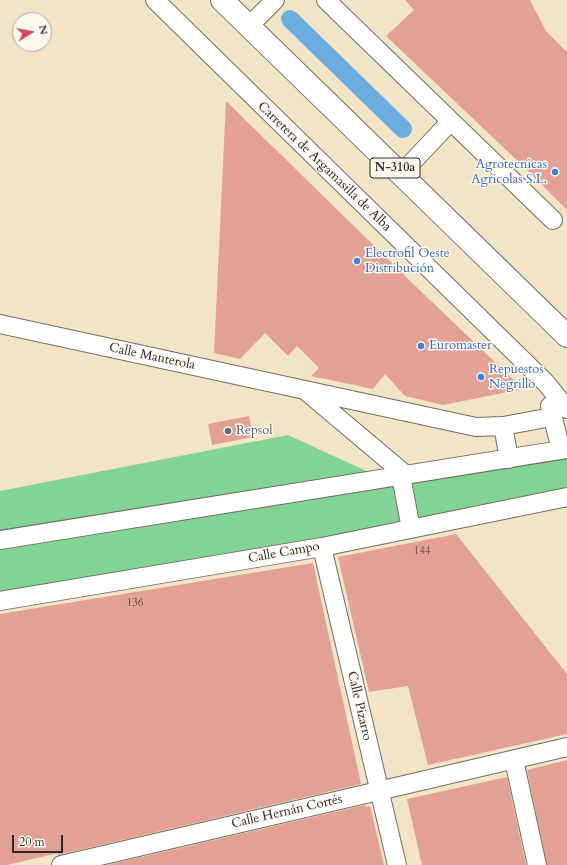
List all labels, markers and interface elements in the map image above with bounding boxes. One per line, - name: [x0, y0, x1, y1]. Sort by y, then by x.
- north arrow: [12, 12, 52, 52]
- text: N: [35, 24, 52, 36]
- street label: Carretera de Argamasilla de Alba: [254, 99, 394, 235]
- place label: Agrotecnicas Agricolas S.L.: [471, 157, 547, 188]
- road number: N-310a: [370, 158, 420, 178]
- marker: Agrotecnicas Agricolas S.L.: [550, 167, 560, 177]
- place label: Electrofil Oeste Distribución: [365, 246, 450, 277]
- marker: Electrofil Oeste Distribución: [352, 256, 362, 266]
- place label: Euromaster: [429, 338, 492, 354]
- street label: Calle Manterola: [108, 340, 196, 374]
- marker: Euromaster: [416, 341, 426, 351]
- place label: Repuestos Negrillo: [489, 362, 544, 393]
- marker: Repuestos Negrillo: [476, 372, 486, 382]
- place label: Repsol: [236, 423, 273, 439]
- marker: Repsol: [223, 426, 233, 436]
- street label: Calle Campo: [247, 539, 321, 567]
- house number: 144: [414, 544, 430, 558]
- house number: 136: [127, 596, 143, 610]
- street label: Calle Pizarro: [343, 670, 375, 742]
- street label: Calle Hernán Cortés: [230, 792, 344, 832]
- scale bar: [14, 827, 65, 853]
- text: 20 m: [19, 834, 45, 850]

